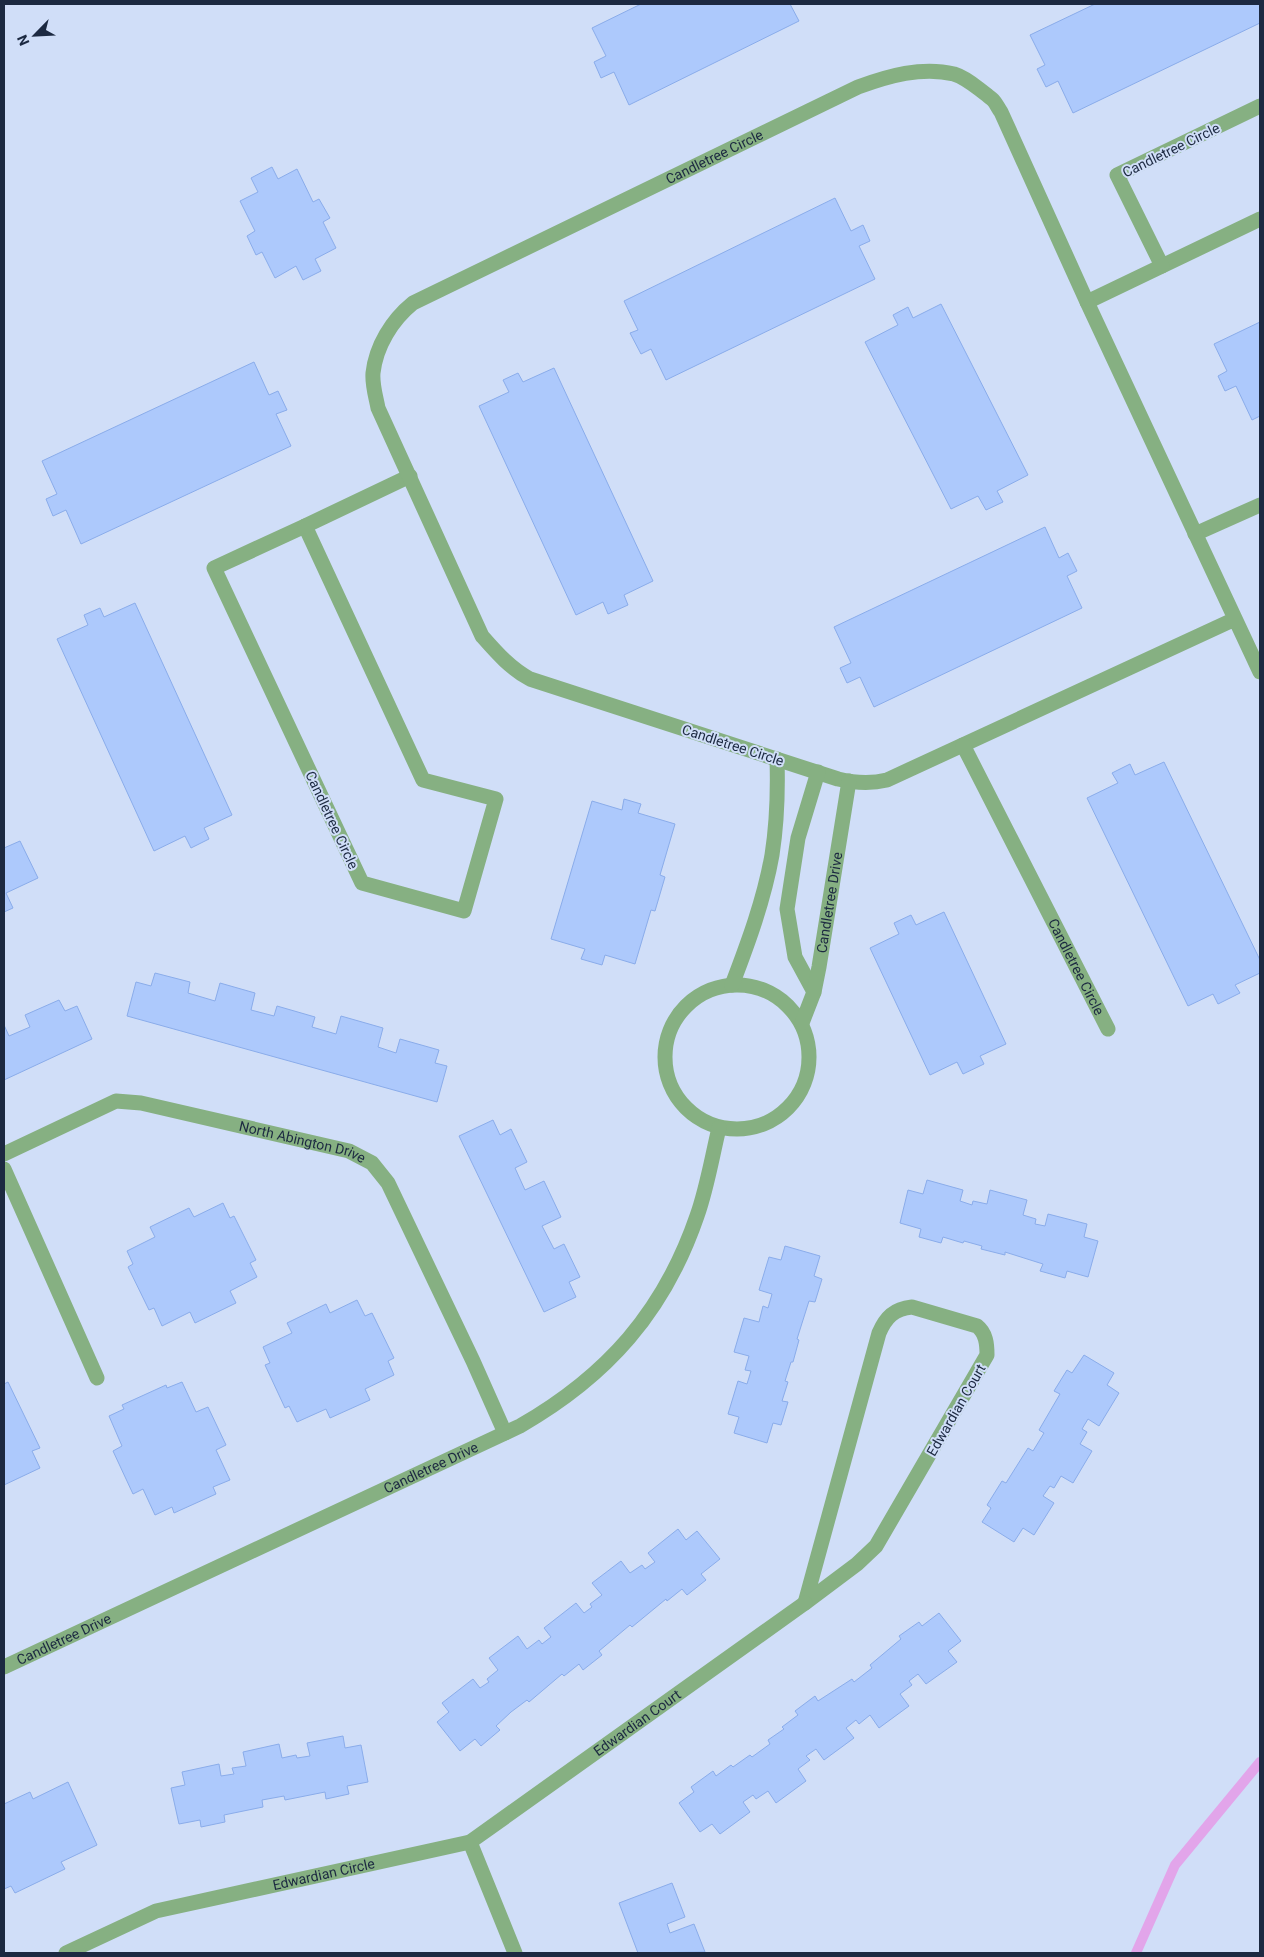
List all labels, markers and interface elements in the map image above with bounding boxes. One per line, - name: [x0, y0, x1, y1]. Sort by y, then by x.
- north arrow: [10, 10, 60, 60]
- text: N: [14, 33, 32, 48]
- street label: Candletree Circle: [1120, 120, 1222, 180]
- street label: Candletree Circle: [663, 126, 765, 187]
- street label: Candletree Circle: [680, 721, 786, 769]
- street label: Candletree Circle: [302, 769, 362, 871]
- street label: Candletree Drive: [813, 851, 845, 954]
- street label: Candletree Circle: [1045, 916, 1107, 1018]
- street label: North Abington Drive: [238, 1118, 368, 1166]
- street label: Edwardian Court: [923, 1361, 989, 1459]
- street label: Candletree Drive: [381, 1439, 480, 1497]
- street label: Candletree Drive: [14, 1610, 114, 1668]
- street label: Edwardian Court: [590, 1686, 684, 1759]
- street label: Edwardian Circle: [271, 1855, 376, 1893]

